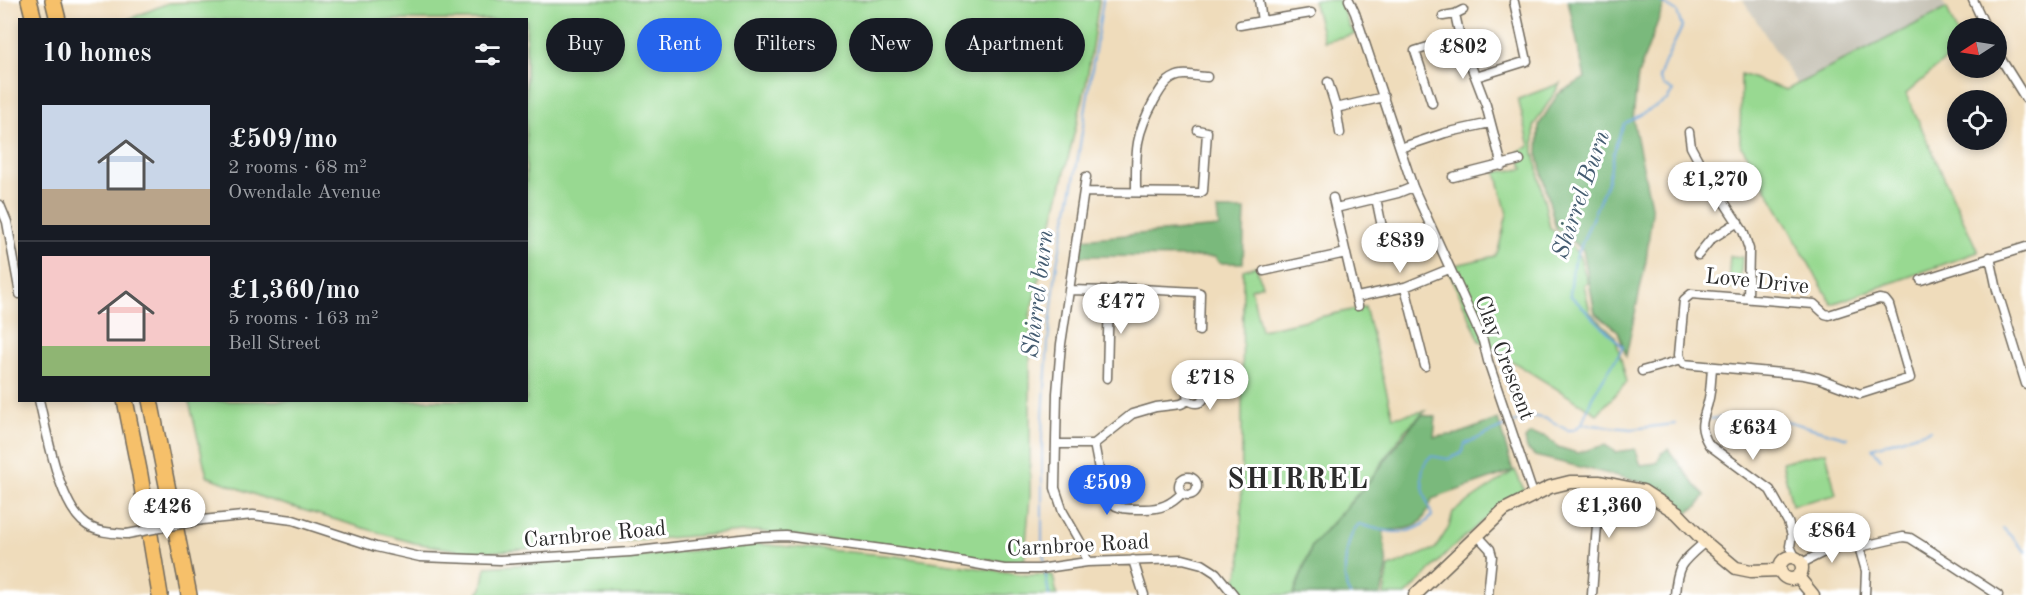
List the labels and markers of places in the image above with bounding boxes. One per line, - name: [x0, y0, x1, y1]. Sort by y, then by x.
- pin: £802: [1427, 29, 1499, 80]
- pin: £1,270: [1666, 162, 1764, 213]
- pin: £839: [1364, 223, 1436, 274]
- pin: £477: [1085, 284, 1157, 335]
- pin: £718: [1174, 360, 1246, 411]
- pin: £634: [1717, 410, 1789, 461]
- pin: £509: [1071, 465, 1143, 516]
- pin: £1,360: [1560, 488, 1658, 539]
- pin: £426: [131, 489, 203, 540]
- pin: £864: [1796, 513, 1868, 564]

